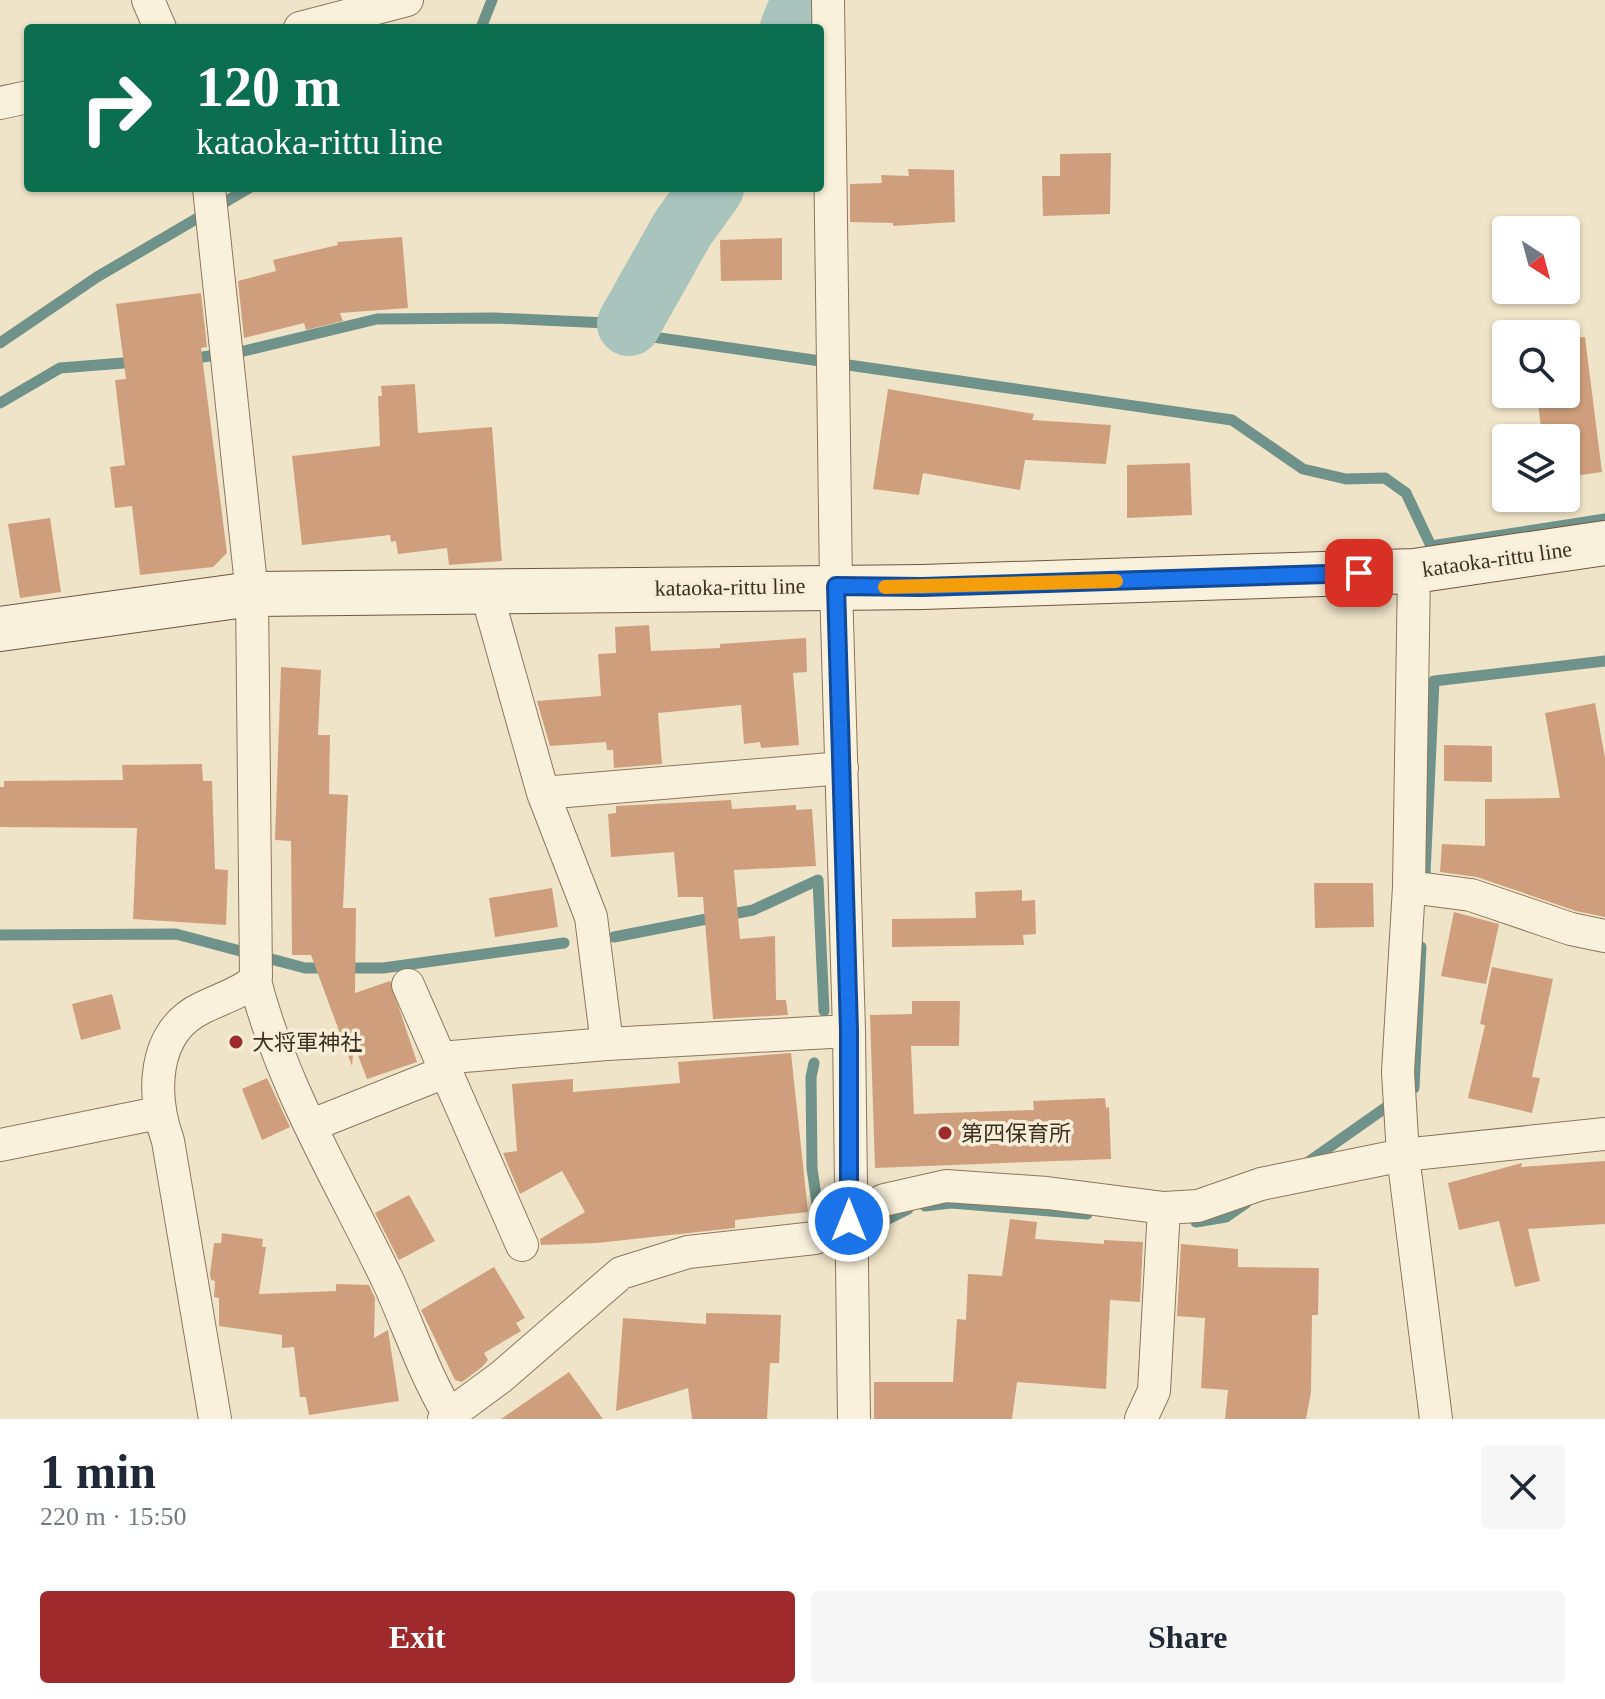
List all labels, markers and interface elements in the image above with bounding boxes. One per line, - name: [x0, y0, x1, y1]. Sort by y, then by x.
- icon: right: [64, 56, 168, 160]
- text: 120 m: [196, 56, 341, 118]
- text: kataoka-rittu line: [196, 122, 443, 162]
- north arrow: [1492, 216, 1580, 304]
- map controls: [1492, 216, 1580, 512]
- button: search: [1492, 320, 1580, 408]
- button: layers: [1492, 424, 1580, 512]
- street label: kataoka-rittu line: [1421, 536, 1573, 582]
- pin: [1325, 539, 1393, 607]
- icon: arrive: [1337, 551, 1381, 595]
- street label: kataoka-rittu line: [654, 573, 806, 601]
- place label: 大将軍神社: [252, 1030, 362, 1055]
- marker: 大将軍神社: [227, 1033, 245, 1051]
- place label: 第四保育所: [961, 1121, 1071, 1146]
- marker: 第四保育所: [936, 1124, 954, 1142]
- position arrow: [807, 1179, 891, 1263]
- text: 1 min: [40, 1445, 156, 1498]
- button: close: [1481, 1445, 1565, 1529]
- text: 220 m · 15:50: [40, 1502, 187, 1531]
- button: Exit: [40, 1591, 795, 1683]
- button: Share: [811, 1591, 1565, 1683]

